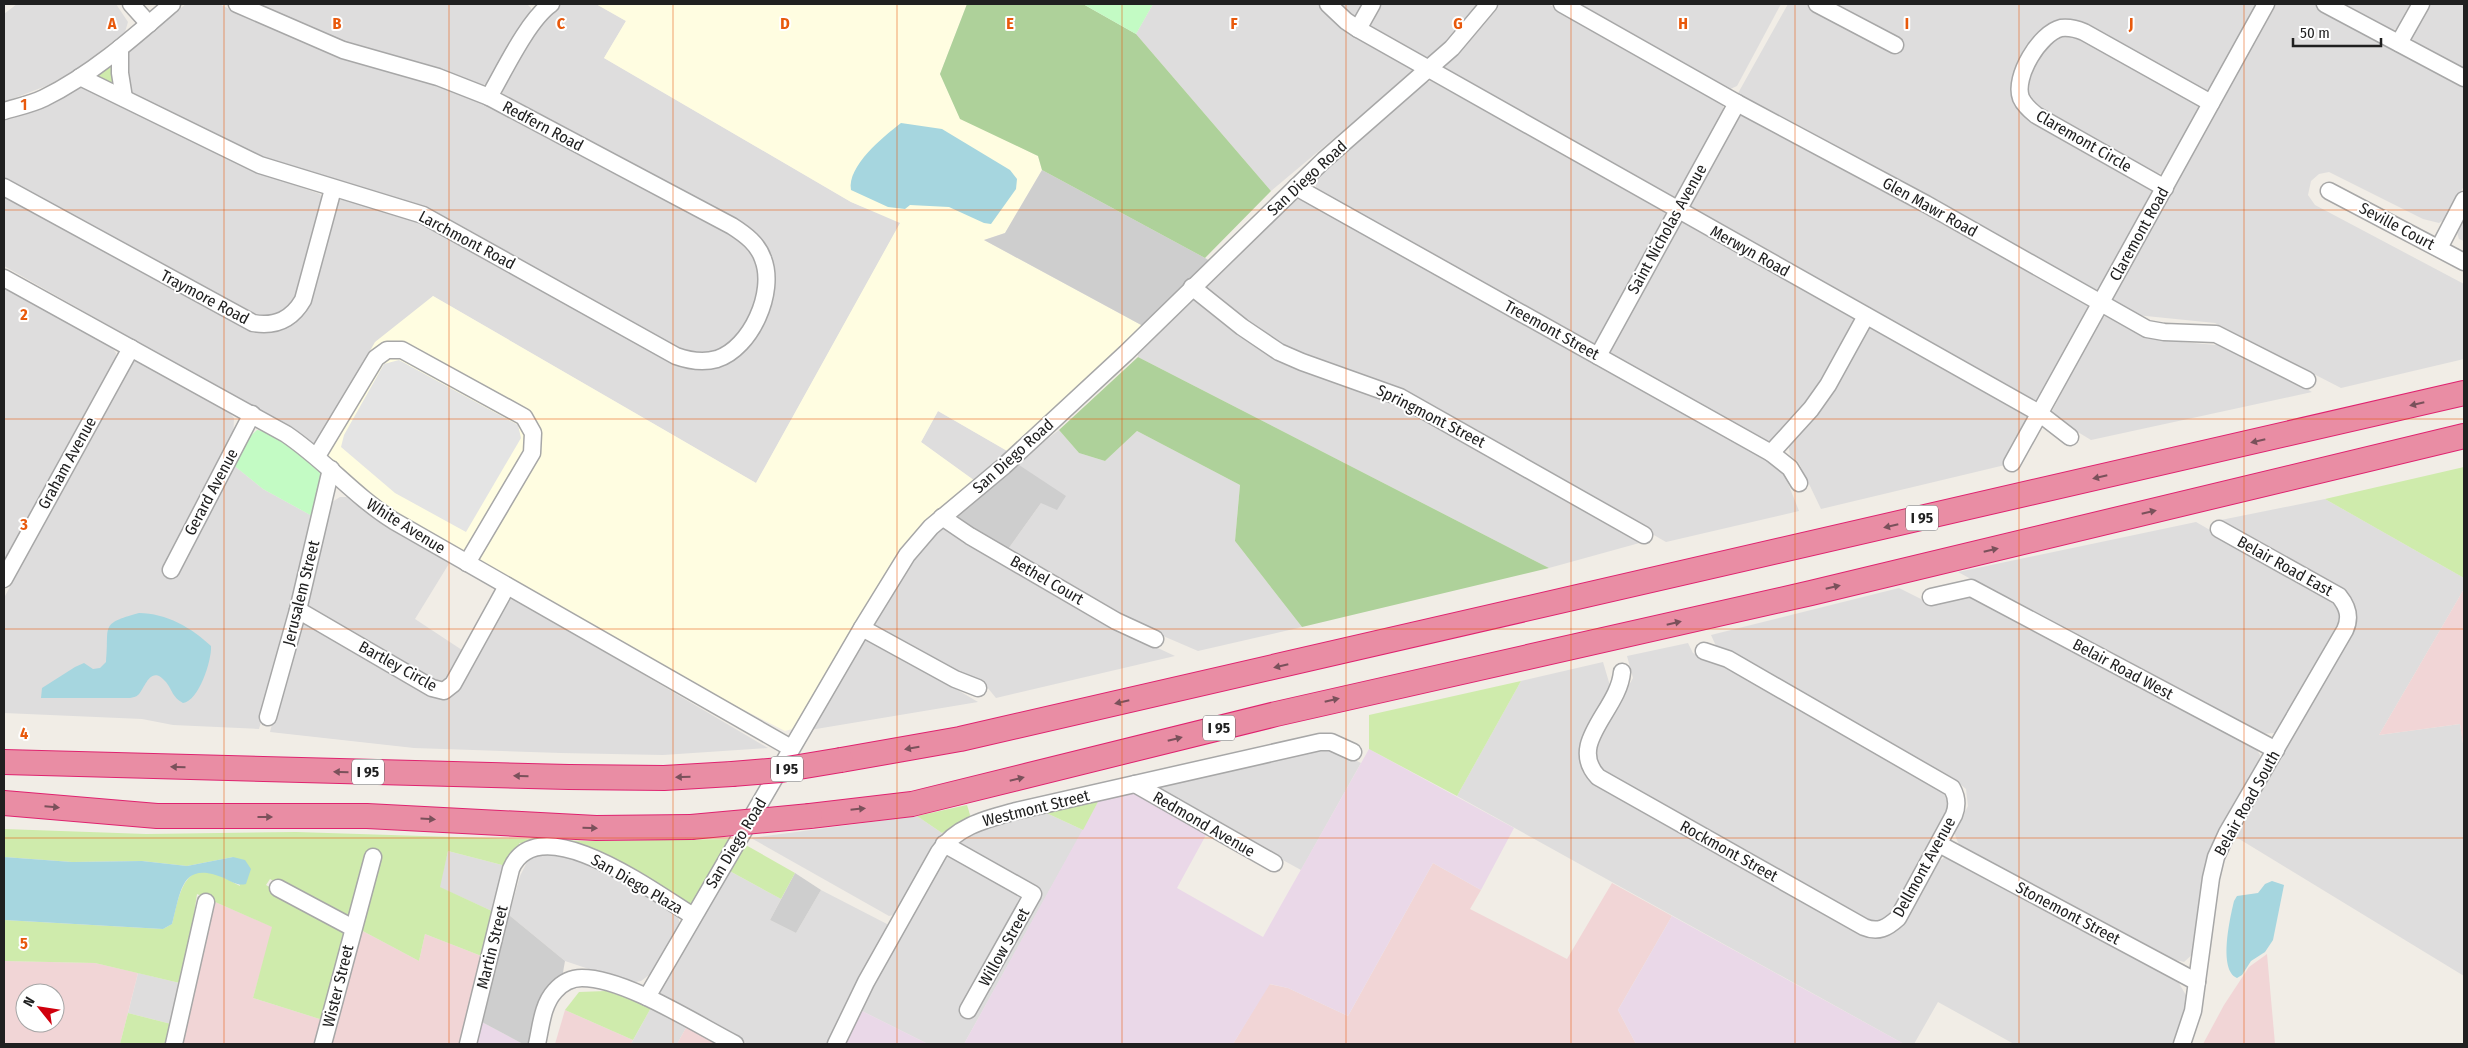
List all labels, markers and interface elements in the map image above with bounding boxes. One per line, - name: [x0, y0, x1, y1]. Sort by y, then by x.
- text: A: [107, 14, 117, 33]
- text: B: [333, 14, 342, 33]
- text: C: [557, 14, 566, 33]
- text: D: [780, 14, 790, 33]
- text: E: [1006, 14, 1014, 33]
- text: F: [1230, 14, 1238, 33]
- text: G: [1453, 14, 1463, 33]
- text: H: [1678, 14, 1688, 33]
- text: I: [1905, 14, 1909, 33]
- text: J: [2128, 14, 2133, 33]
- scale bar: [2293, 15, 2380, 47]
- text: 50 m: [2300, 24, 2330, 42]
- text: 1: [21, 95, 27, 114]
- street label: Redfern Road: [499, 97, 587, 155]
- street label: Claremont Circle: [2033, 106, 2135, 176]
- street label: San Diego Road: [1263, 136, 1351, 220]
- street label: Saint Nicholas Avenue: [1623, 161, 1711, 297]
- street label: Glen Mawr Road: [1879, 173, 1981, 241]
- street label: Claremont Road: [2105, 184, 2173, 284]
- street label: Seville Court: [2356, 198, 2438, 254]
- street label: Larchmont Road: [416, 207, 518, 273]
- street label: Merwyn Road: [1707, 221, 1793, 281]
- street label: Traymore Road: [158, 266, 252, 328]
- street label: Treemont Street: [1501, 296, 1603, 364]
- text: 2: [19, 305, 28, 324]
- street label: Springmont Street: [1373, 380, 1489, 452]
- one-way arrow: [2409, 400, 2424, 408]
- street label: Graham Avenue: [34, 413, 100, 512]
- street label: San Diego Road: [969, 415, 1057, 497]
- one-way arrow: [2251, 437, 2266, 445]
- street label: Gerard Avenue: [180, 445, 242, 539]
- one-way arrow: [2093, 473, 2108, 481]
- street label: White Avenue: [363, 494, 449, 558]
- road number: I 95: [1906, 506, 1938, 530]
- one-way arrow: [2142, 508, 2157, 516]
- text: 3: [19, 515, 28, 534]
- one-way arrow: [1883, 522, 1898, 530]
- street label: Belair Road East: [2234, 532, 2337, 600]
- street label: Jerusalem Street: [279, 538, 323, 648]
- one-way arrow: [1984, 546, 1999, 554]
- street label: Bethel Court: [1007, 551, 1088, 609]
- one-way arrow: [1825, 583, 1841, 591]
- one-way arrow: [1667, 619, 1682, 627]
- street label: Belair Road West: [2070, 635, 2177, 704]
- street label: Bartley Circle: [356, 637, 440, 695]
- one-way arrow: [1273, 662, 1288, 670]
- one-way arrow: [1325, 696, 1340, 704]
- one-way arrow: [1115, 698, 1130, 706]
- road number: I 95: [1203, 716, 1235, 740]
- text: 4: [20, 724, 28, 743]
- one-way arrow: [1167, 735, 1182, 743]
- one-way arrow: [903, 744, 919, 752]
- street label: Belair Road South: [2210, 747, 2284, 859]
- road number: I 95: [771, 756, 803, 782]
- road number: I 95: [352, 760, 384, 784]
- one-way arrow: [170, 763, 186, 771]
- one-way arrow: [333, 768, 349, 776]
- one-way arrow: [513, 772, 529, 780]
- one-way arrow: [675, 774, 691, 782]
- one-way arrow: [1009, 775, 1025, 783]
- street label: Westmont Street: [981, 785, 1092, 830]
- street label: Redmond Avenue: [1150, 787, 1258, 861]
- street label: San Diego Road: [702, 794, 770, 892]
- one-way arrow: [45, 803, 61, 811]
- one-way arrow: [850, 805, 866, 813]
- one-way arrow: [258, 813, 274, 821]
- street label: Dellmont Avenue: [1889, 813, 1959, 921]
- one-way arrow: [420, 816, 436, 824]
- street label: Rockmont Street: [1677, 816, 1782, 886]
- one-way arrow: [582, 824, 598, 832]
- street label: San Diego Plaza: [588, 850, 686, 918]
- street label: Stonemont Street: [2013, 878, 2124, 949]
- street label: Martin Street: [472, 902, 512, 991]
- street label: Willow Street: [975, 904, 1034, 989]
- text: 5: [20, 934, 28, 953]
- street label: Wister Street: [319, 942, 358, 1029]
- north arrow: [15, 983, 65, 1033]
- text: N: [20, 994, 39, 1010]

